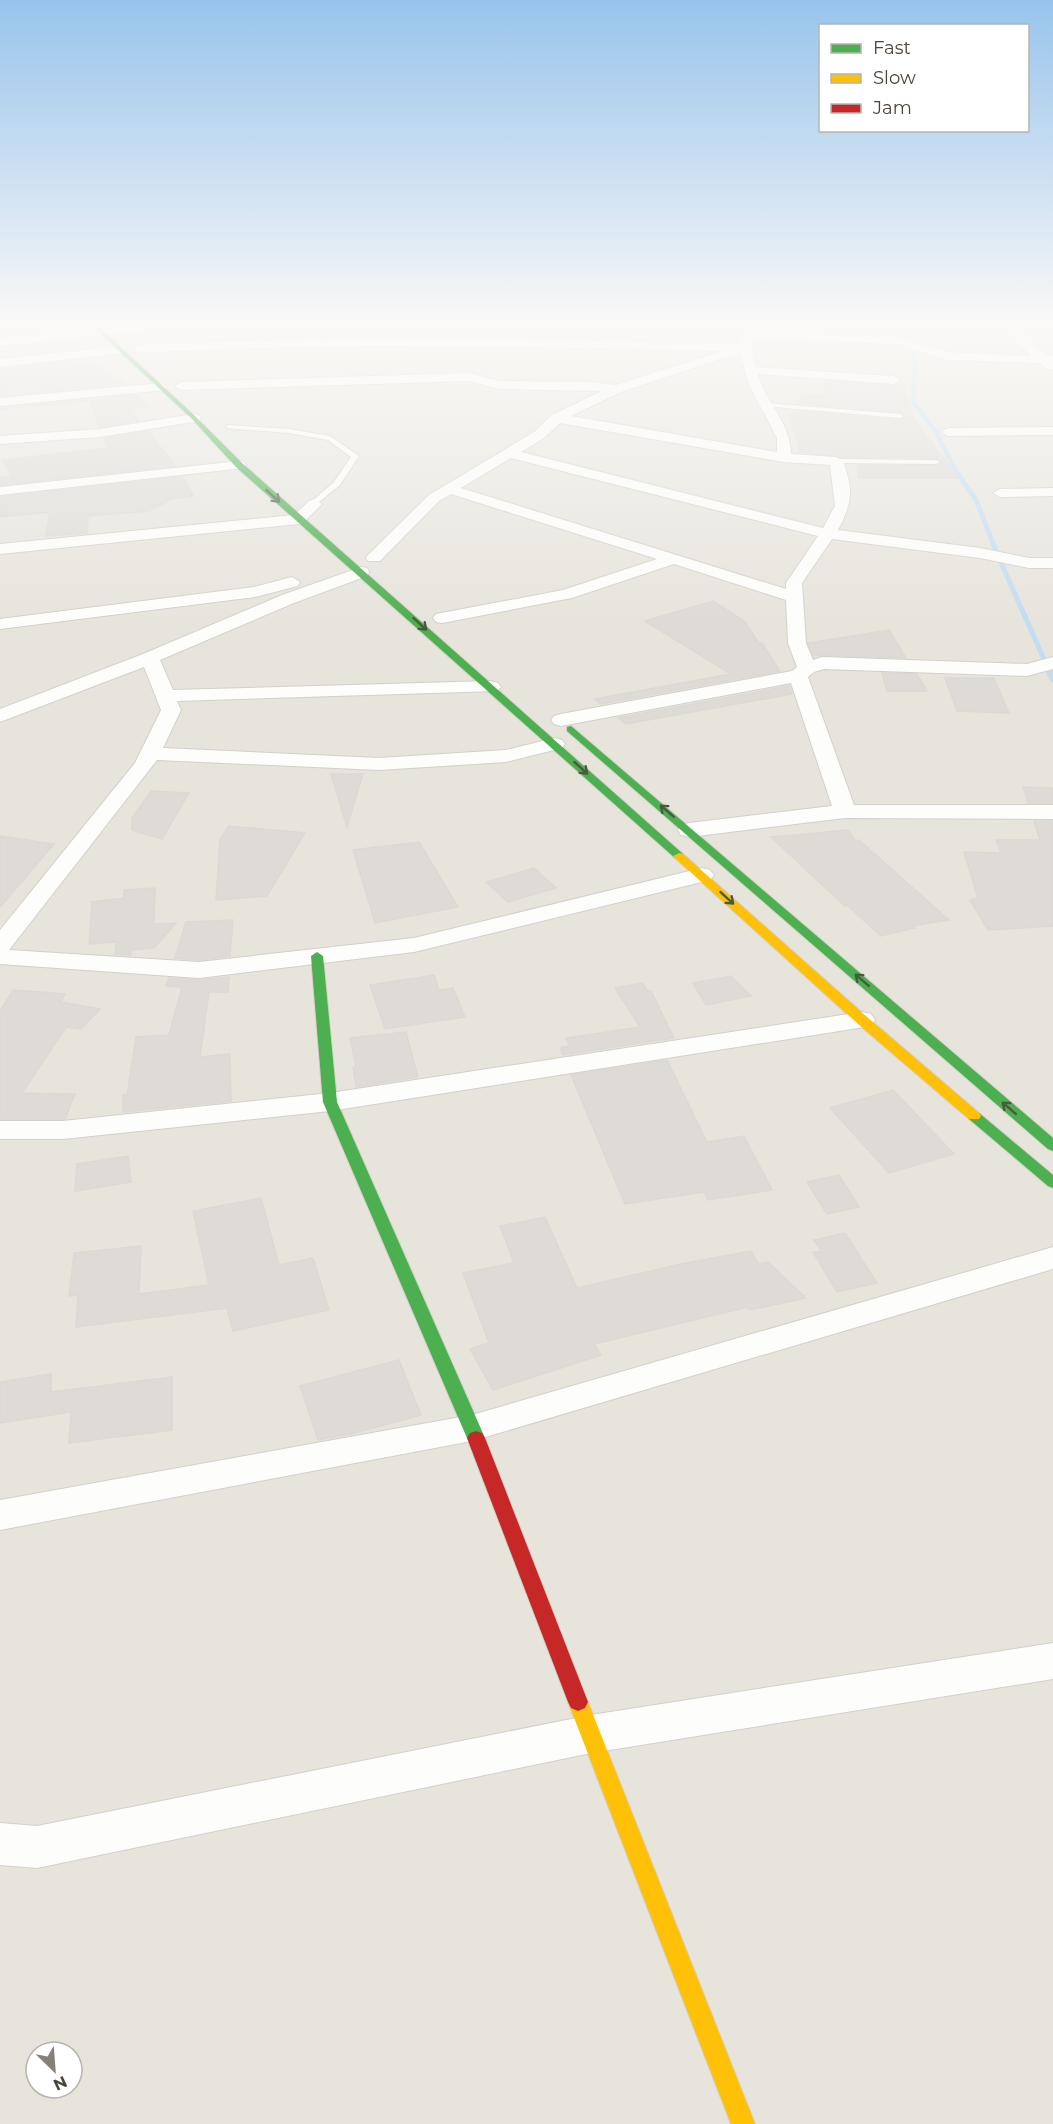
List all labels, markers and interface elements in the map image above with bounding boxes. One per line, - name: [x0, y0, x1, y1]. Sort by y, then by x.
- legend: [819, 24, 1029, 132]
- text: Fast: [873, 37, 911, 59]
- text: Slow: [873, 67, 916, 89]
- text: Jam: [872, 97, 912, 119]
- one-way arrow: [265, 489, 280, 503]
- one-way arrow: [412, 617, 427, 631]
- one-way arrow: [574, 761, 589, 775]
- one-way arrow: [660, 804, 675, 818]
- one-way arrow: [719, 891, 734, 905]
- one-way arrow: [855, 973, 870, 987]
- one-way arrow: [1002, 1101, 1017, 1115]
- north arrow: [24, 2040, 84, 2100]
- text: N: [50, 2072, 70, 2094]

